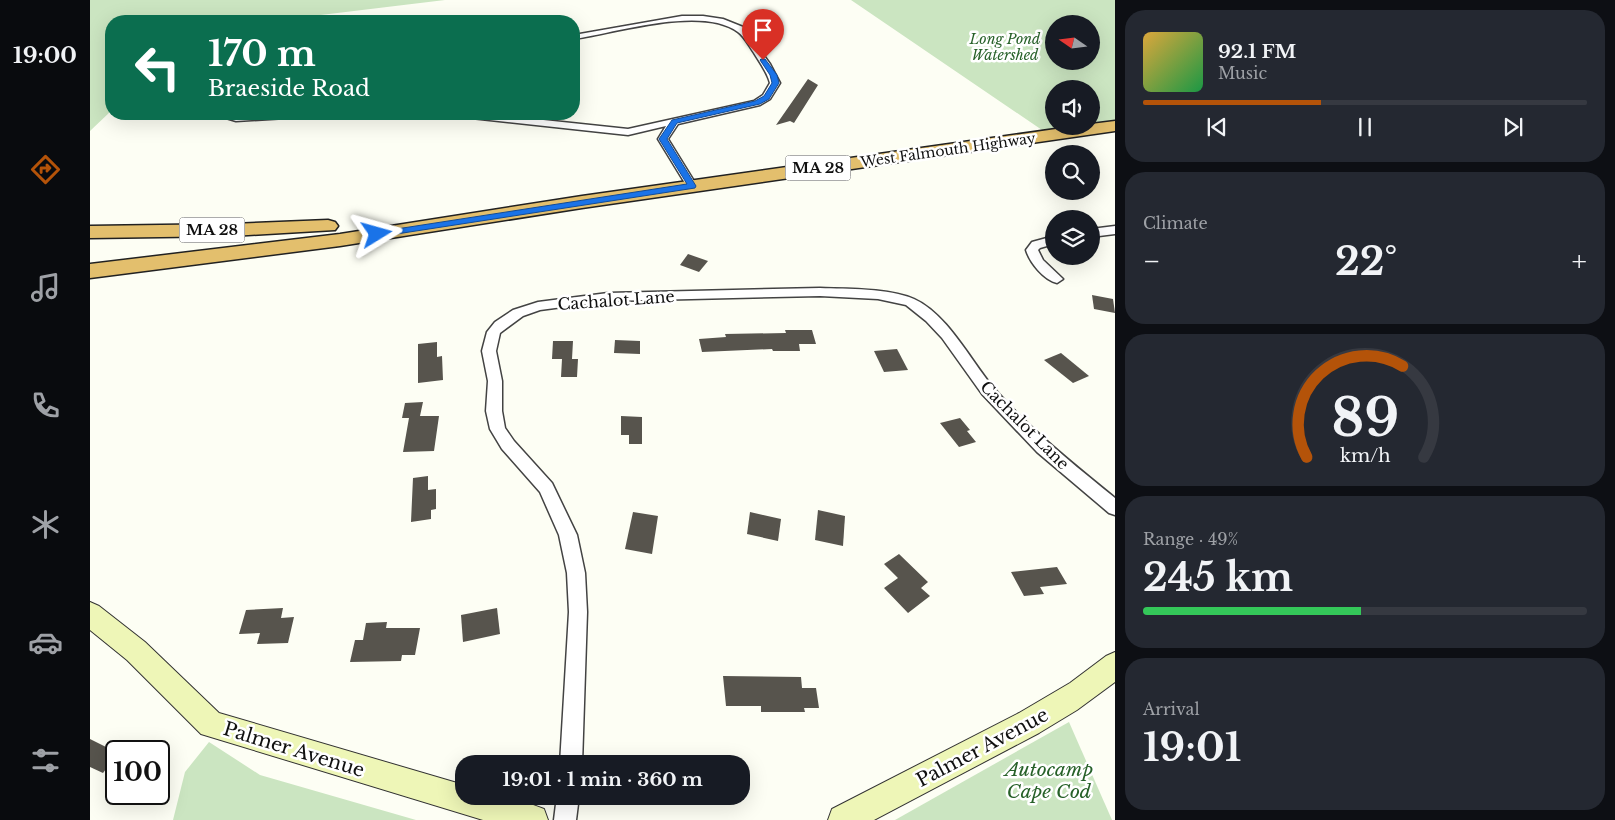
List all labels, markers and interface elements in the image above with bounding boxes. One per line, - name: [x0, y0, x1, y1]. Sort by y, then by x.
- pin: [742, 9, 784, 60]
- north arrow: [1045, 15, 1100, 70]
- map controls: [1045, 15, 1100, 265]
- icon: arrive: [749, 16, 777, 44]
- park label: Long Pond Watershed: [969, 30, 1041, 64]
- text: 170 m: [208, 32, 316, 75]
- icon: left: [125, 35, 190, 100]
- text: 92.1 FM: [1218, 40, 1296, 63]
- text: 19:00: [13, 42, 77, 69]
- text: Music: [1218, 63, 1267, 83]
- text: Braeside Road: [208, 75, 370, 102]
- button: sound: [1045, 80, 1100, 135]
- icon: previous: [1203, 113, 1231, 141]
- icon: pause: [1351, 113, 1379, 141]
- icon: next: [1499, 113, 1527, 141]
- street label: West Falmouth Highway: [858, 129, 1037, 171]
- button: search: [1045, 145, 1100, 200]
- icon: directions: [28, 152, 63, 187]
- road number: MA 28: [786, 156, 850, 180]
- position arrow: [350, 207, 402, 259]
- button: layers: [1045, 210, 1100, 265]
- text: Climate: [1143, 213, 1208, 233]
- road number: MA 28: [180, 218, 244, 242]
- text: 22°: [1335, 238, 1397, 285]
- text: −: [1143, 244, 1161, 279]
- text: +: [1572, 244, 1587, 279]
- icon: music: [28, 270, 63, 305]
- street label: Cachalot Lane: [557, 286, 675, 314]
- street label: Cachalot Lane: [977, 377, 1073, 473]
- text: 89: [1331, 386, 1399, 450]
- icon: phone: [28, 388, 63, 423]
- text: km/h: [1340, 445, 1390, 467]
- icon: climate: [28, 507, 63, 542]
- text: Range · 49%: [1143, 529, 1238, 549]
- text: 245 km: [1143, 554, 1293, 601]
- icon: car: [28, 625, 63, 660]
- text: Arrival: [1143, 699, 1200, 719]
- street label: Palmer Avenue: [912, 703, 1052, 792]
- street label: Palmer Avenue: [220, 717, 367, 782]
- text: 19:01: [1143, 724, 1241, 771]
- speed limit sign: 100: [105, 740, 170, 805]
- icon: filters: [28, 743, 63, 778]
- park label: Autocamp Cape Cod: [1002, 758, 1093, 803]
- text: 19:01 · 1 min · 360 m: [502, 768, 703, 791]

